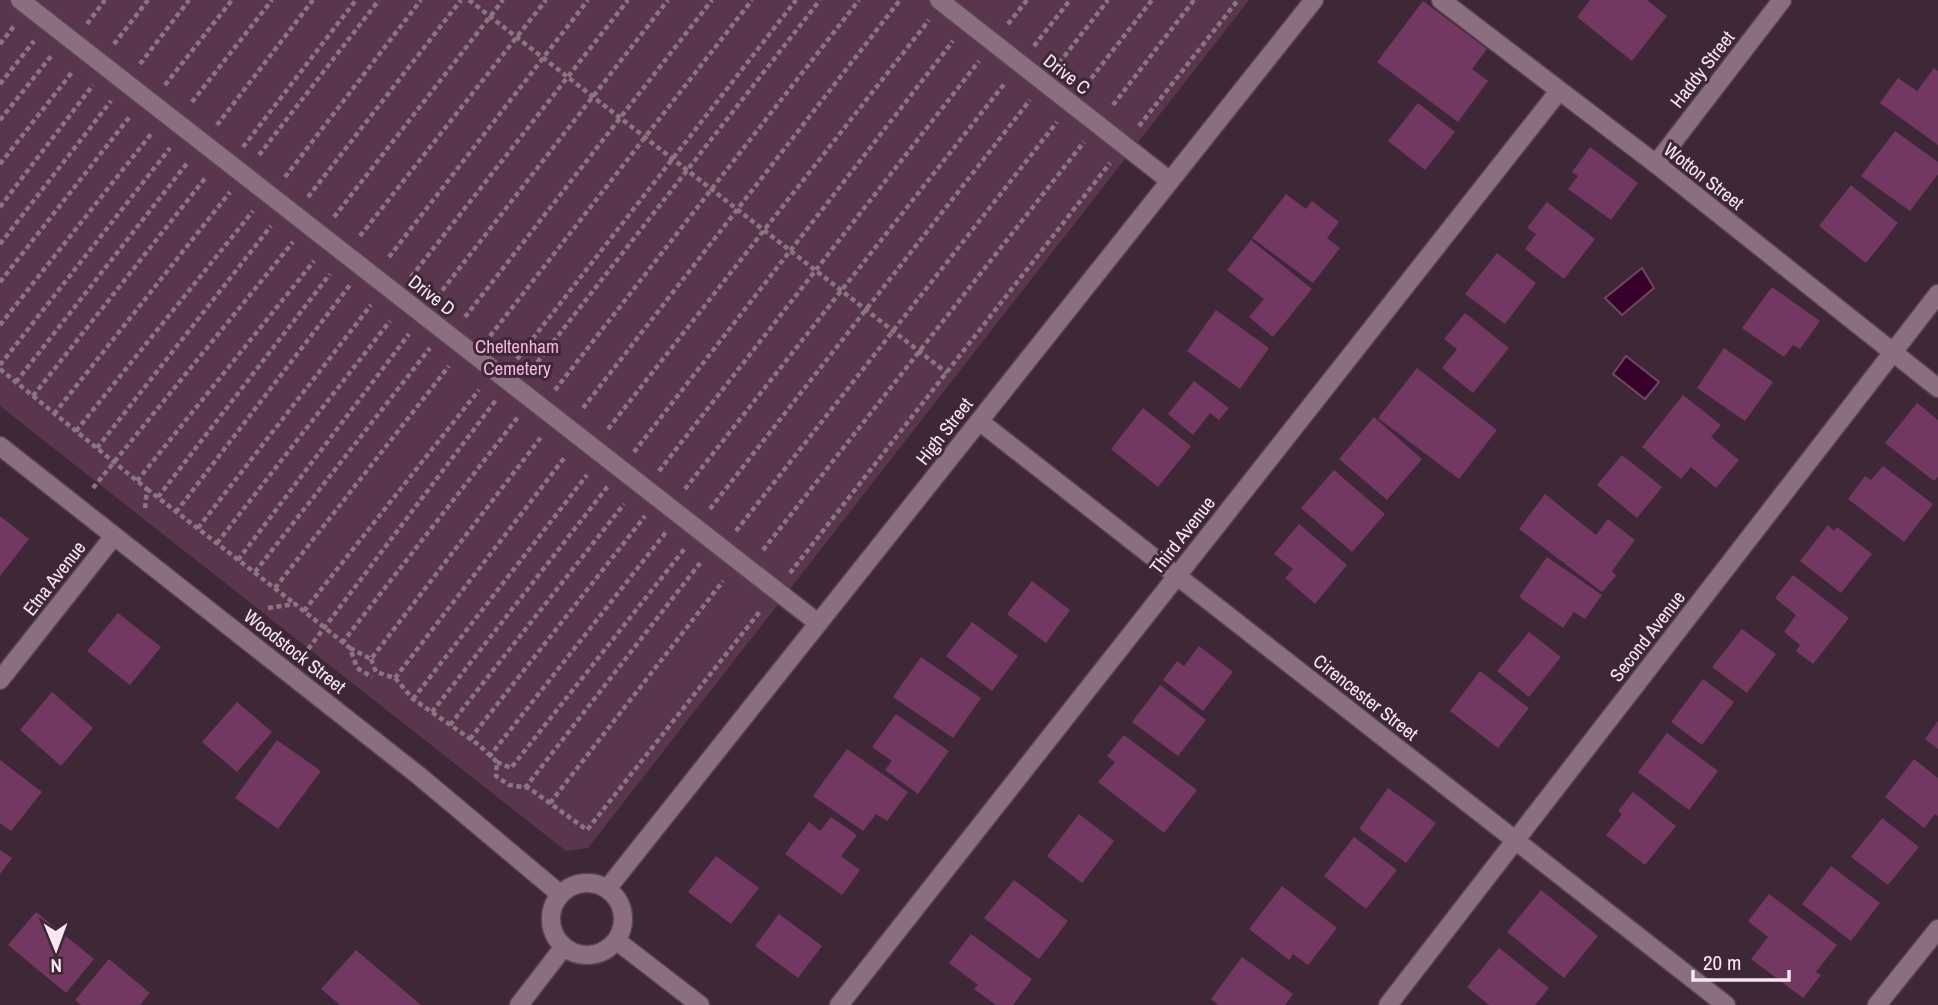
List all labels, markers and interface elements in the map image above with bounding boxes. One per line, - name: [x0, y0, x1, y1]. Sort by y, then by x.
- street label: Haddy Street: [1664, 25, 1741, 113]
- street label: Drive C: [1038, 47, 1096, 101]
- street label: Wotton Street: [1659, 137, 1750, 216]
- street label: Drive D: [403, 268, 461, 322]
- park label: Cheltenham Cemetery: [475, 333, 559, 381]
- street label: High Street: [909, 391, 979, 470]
- street label: Third Avenue: [1143, 491, 1221, 579]
- street label: Etna Avenue: [17, 535, 91, 621]
- street label: Second Avenue: [1603, 585, 1691, 687]
- street label: Woodstock Street: [239, 603, 352, 699]
- street label: Cirencester Street: [1308, 648, 1424, 747]
- north arrow: [21, 914, 91, 984]
- scale bar: [1693, 939, 1789, 983]
- text: 20 m: [1703, 948, 1741, 977]
- text: N: [50, 953, 62, 979]

